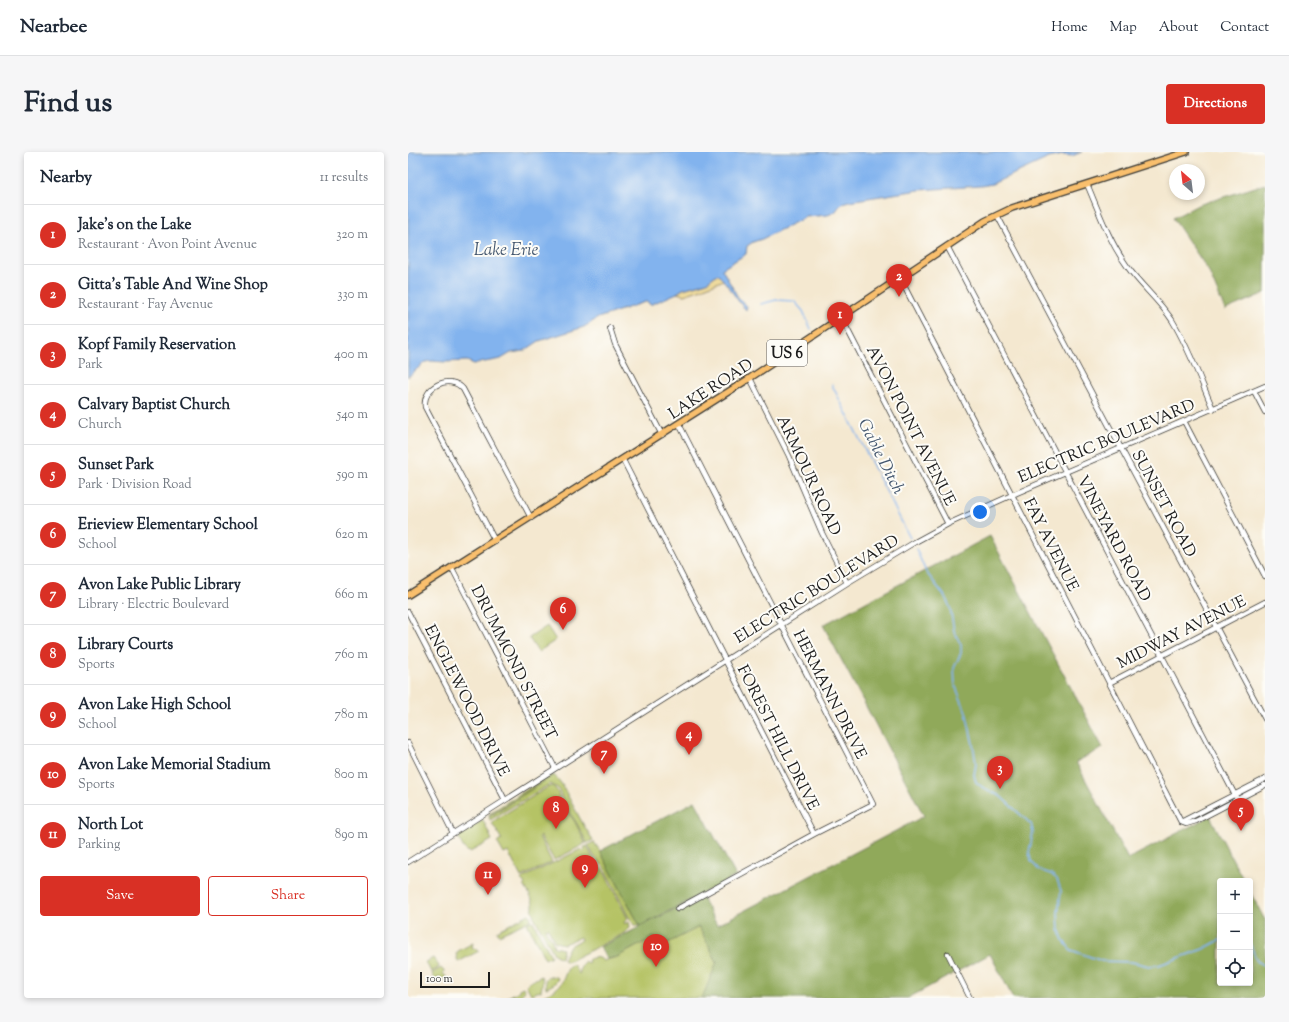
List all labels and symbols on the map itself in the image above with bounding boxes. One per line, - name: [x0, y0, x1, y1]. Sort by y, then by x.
- north arrow: [1169, 164, 1205, 200]
- water label: Lake Erie: [474, 239, 538, 263]
- pin: 2: [886, 264, 912, 297]
- pin: 1: [827, 302, 853, 335]
- road number: US 6: [767, 340, 807, 366]
- street label: AVON POINT AVENUE: [859, 342, 960, 510]
- street label: LAKE ROAD: [664, 354, 758, 426]
- street label: ELECTRIC BOULEVARD: [1015, 395, 1199, 490]
- street label: ARMOUR ROAD: [770, 412, 846, 540]
- water label: Gable Ditch: [851, 415, 910, 499]
- street label: SUNSET ROAD: [1125, 446, 1201, 562]
- street label: VINEYARD ROAD: [1070, 472, 1156, 606]
- street label: FAY AVENUE: [1016, 494, 1083, 596]
- your location: [970, 502, 990, 522]
- street label: ELECTRIC BOULEVARD: [731, 530, 904, 650]
- street label: DRUMMOND STREET: [464, 582, 562, 744]
- street label: MIDWAY AVENUE: [1114, 591, 1251, 676]
- pin: 6: [550, 597, 576, 630]
- street label: ENGLEWOOD DRIVE: [417, 621, 514, 781]
- street label: HERMANN DRIVE: [786, 626, 872, 764]
- street label: FOREST HILL DRIVE: [730, 661, 824, 815]
- pin: 4: [676, 722, 702, 755]
- pin: 7: [591, 741, 617, 774]
- pin: 3: [987, 756, 1013, 789]
- pin: 8: [543, 796, 569, 829]
- pin: 5: [1228, 798, 1254, 831]
- pin: 9: [572, 855, 598, 888]
- pin: 11: [475, 862, 501, 895]
- pin: 10: [643, 934, 669, 967]
- scale bar: [420, 970, 490, 989]

